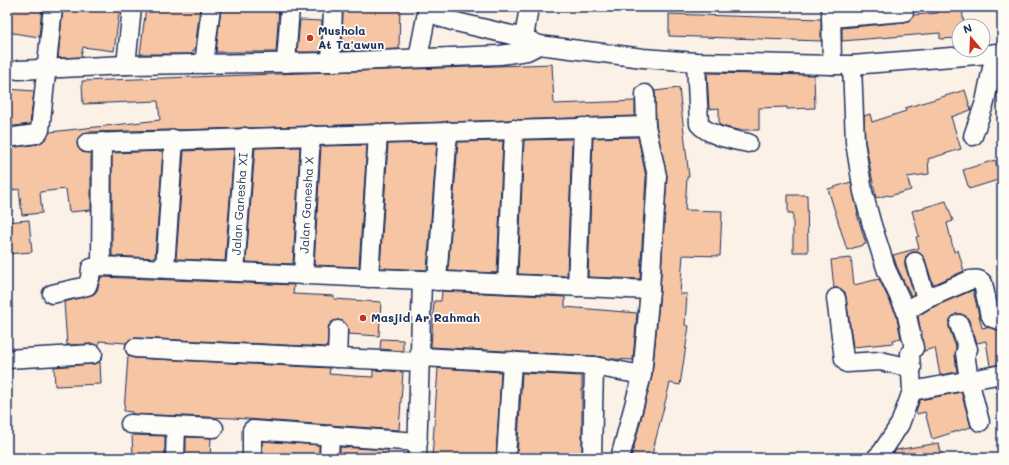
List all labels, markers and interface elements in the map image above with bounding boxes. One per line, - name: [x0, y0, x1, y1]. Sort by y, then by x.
- north arrow: [951, 18, 991, 58]
- text: N: [961, 20, 974, 37]
- place label: Mushola At Ta'awun: [318, 22, 384, 52]
- marker: Mushola At Ta'awun: [305, 33, 315, 43]
- street label: Jalan Ganesha XI: [227, 152, 251, 256]
- street label: Jalan Ganesha X: [295, 156, 317, 254]
- place label: Masjid Ar Rahmah: [371, 309, 480, 325]
- marker: Masjid Ar Rahmah: [358, 313, 368, 323]

